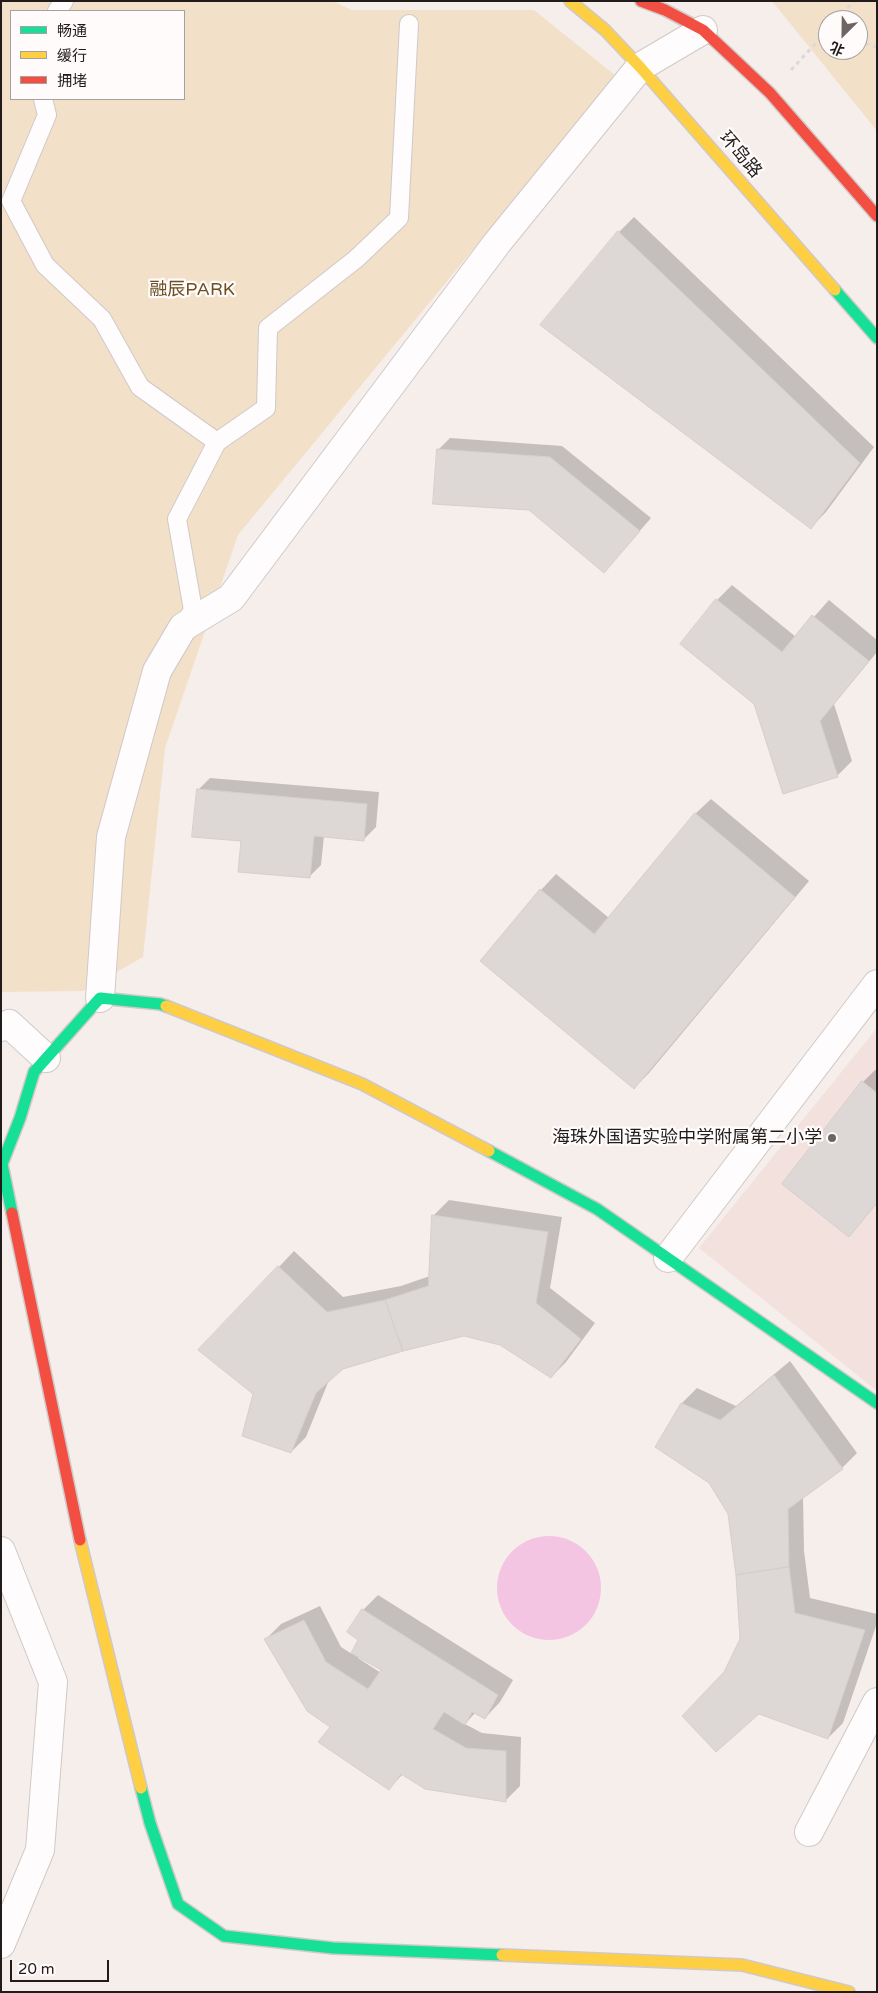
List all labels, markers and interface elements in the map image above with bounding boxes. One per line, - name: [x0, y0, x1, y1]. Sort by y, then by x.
- legend: [10, 10, 185, 100]
- north arrow: [818, 10, 868, 60]
- text: 畅通: [57, 22, 87, 40]
- text: 北: [828, 38, 847, 59]
- text: 缓行: [57, 47, 87, 65]
- text: 拥堵: [57, 72, 87, 90]
- street label: 环岛路: [714, 128, 766, 182]
- park label: 融辰PARK: [149, 279, 235, 301]
- place label: 海珠外国语实验中学附属第二小学: [552, 1127, 822, 1149]
- marker: 海珠外国语实验中学附属第二小学: [826, 1132, 838, 1144]
- scale bar: [12, 1950, 111, 1982]
- text: 20 m: [18, 1960, 55, 1978]

